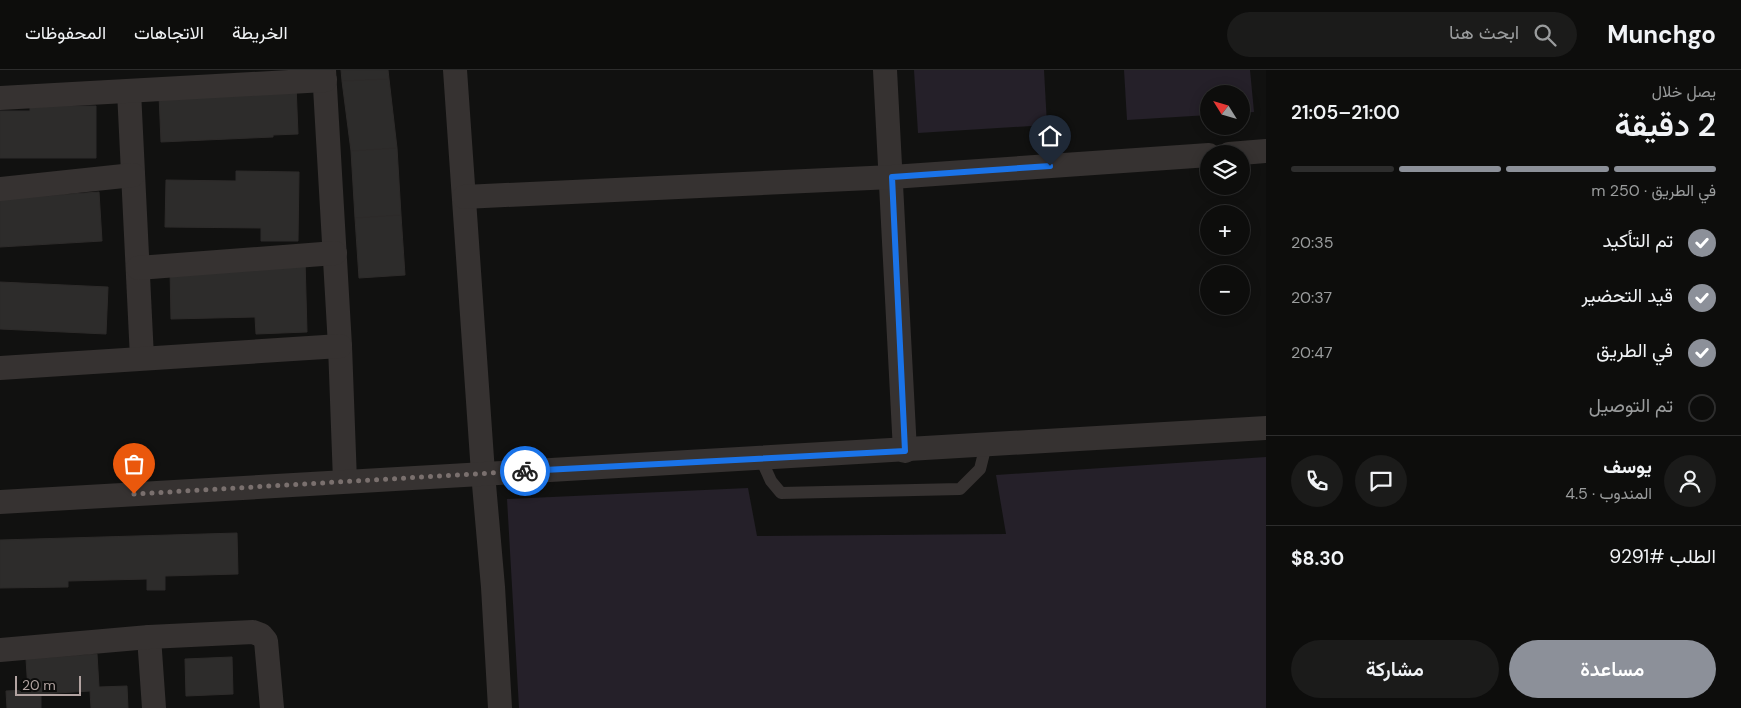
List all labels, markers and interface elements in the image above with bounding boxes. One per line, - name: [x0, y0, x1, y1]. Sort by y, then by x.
- search box: [1227, 12, 1577, 57]
- text: Munchgo: [1607, 19, 1716, 50]
- text: ابحث هنا: [1449, 20, 1519, 45]
- text: المحفوظات: [25, 21, 106, 45]
- text: الاتجاهات: [134, 21, 204, 45]
- text: الخريطة: [232, 21, 288, 45]
- icon: search: [1531, 21, 1559, 49]
- text: يصل خلال: [1652, 81, 1716, 102]
- north arrow: [1200, 85, 1250, 135]
- map controls: [1200, 85, 1250, 315]
- text: 21:00–21:05: [1291, 100, 1400, 125]
- text: 2 دقيقة: [1615, 104, 1716, 146]
- pin: [1029, 115, 1071, 166]
- icon: home: [1036, 122, 1064, 150]
- button: layers: [1200, 145, 1250, 195]
- text: في الطريق · 250 m: [1591, 180, 1716, 201]
- button: +: [1200, 205, 1250, 255]
- text: تم التأكيد: [1603, 228, 1673, 253]
- icon: check: [1688, 229, 1716, 257]
- text: 20:35: [1291, 232, 1333, 253]
- button: −: [1200, 265, 1250, 315]
- text: قيد التحضير: [1581, 283, 1673, 308]
- icon: check: [1688, 284, 1716, 312]
- text: 20:37: [1291, 287, 1332, 308]
- text: في الطريق: [1596, 338, 1673, 363]
- icon: check: [1688, 339, 1716, 367]
- text: 20:47: [1291, 342, 1333, 363]
- text: تم التوصيل: [1589, 393, 1673, 418]
- pin: [113, 443, 155, 494]
- courier: [500, 446, 550, 496]
- icon: bag: [120, 450, 148, 478]
- text: يوسف: [1603, 454, 1652, 479]
- button: phone: [1291, 455, 1343, 507]
- button: chat: [1355, 455, 1407, 507]
- button: person: [1664, 455, 1716, 507]
- icon: bike: [511, 457, 539, 485]
- text: المندوب · 4.5: [1565, 483, 1652, 504]
- text: الطلب #9291: [1609, 544, 1716, 569]
- text: $8.30: [1291, 546, 1344, 571]
- button: مشاركة: [1291, 640, 1499, 698]
- button: مساعدة: [1509, 640, 1716, 698]
- scale bar: [15, 673, 81, 696]
- text: 20 m: [22, 676, 56, 694]

